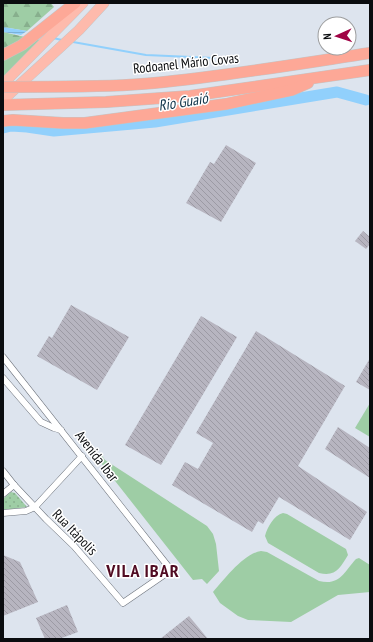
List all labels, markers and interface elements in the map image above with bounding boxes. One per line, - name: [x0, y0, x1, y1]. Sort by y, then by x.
- north arrow: [317, 16, 357, 56]
- text: N: [320, 33, 334, 40]
- street label: Rodoanel Mário Covas: [132, 48, 240, 78]
- water label: Rio Guaió: [157, 88, 210, 115]
- street label: Avenida Ibar: [71, 427, 123, 485]
- street label: Rua Itápolis: [49, 505, 102, 559]
- district label: VILA IBAR: [105, 559, 180, 582]

